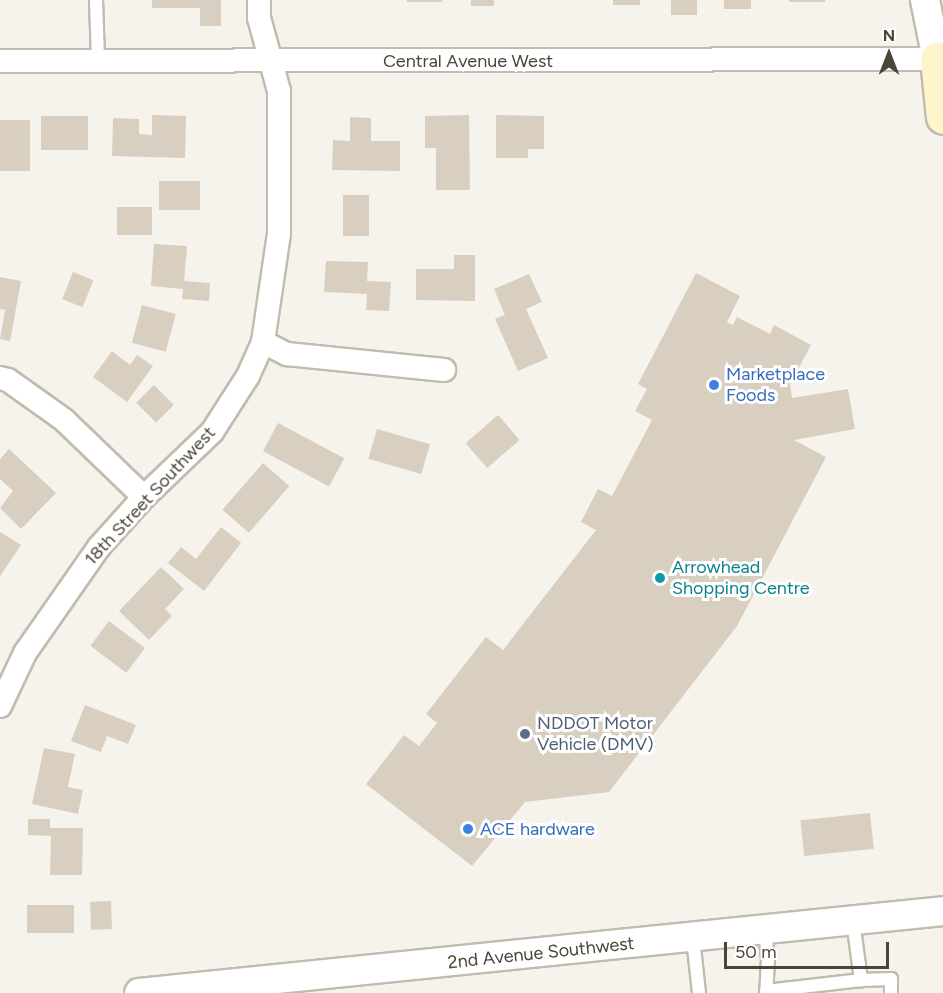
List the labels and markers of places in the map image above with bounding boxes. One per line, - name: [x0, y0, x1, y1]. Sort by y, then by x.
- place label: Marketplace Foods: [726, 364, 825, 406]
- marker: Marketplace Foods: [707, 378, 721, 392]
- place label: Arrowhead Shopping Centre: [672, 557, 810, 600]
- marker: Arrowhead Shopping Centre: [653, 571, 667, 585]
- place label: NDDOT Motor Vehicle (DMV): [537, 713, 654, 756]
- marker: NDDOT Motor Vehicle (DMV): [518, 727, 532, 741]
- place label: ACE hardware: [480, 818, 595, 840]
- marker: ACE hardware: [461, 822, 475, 836]

